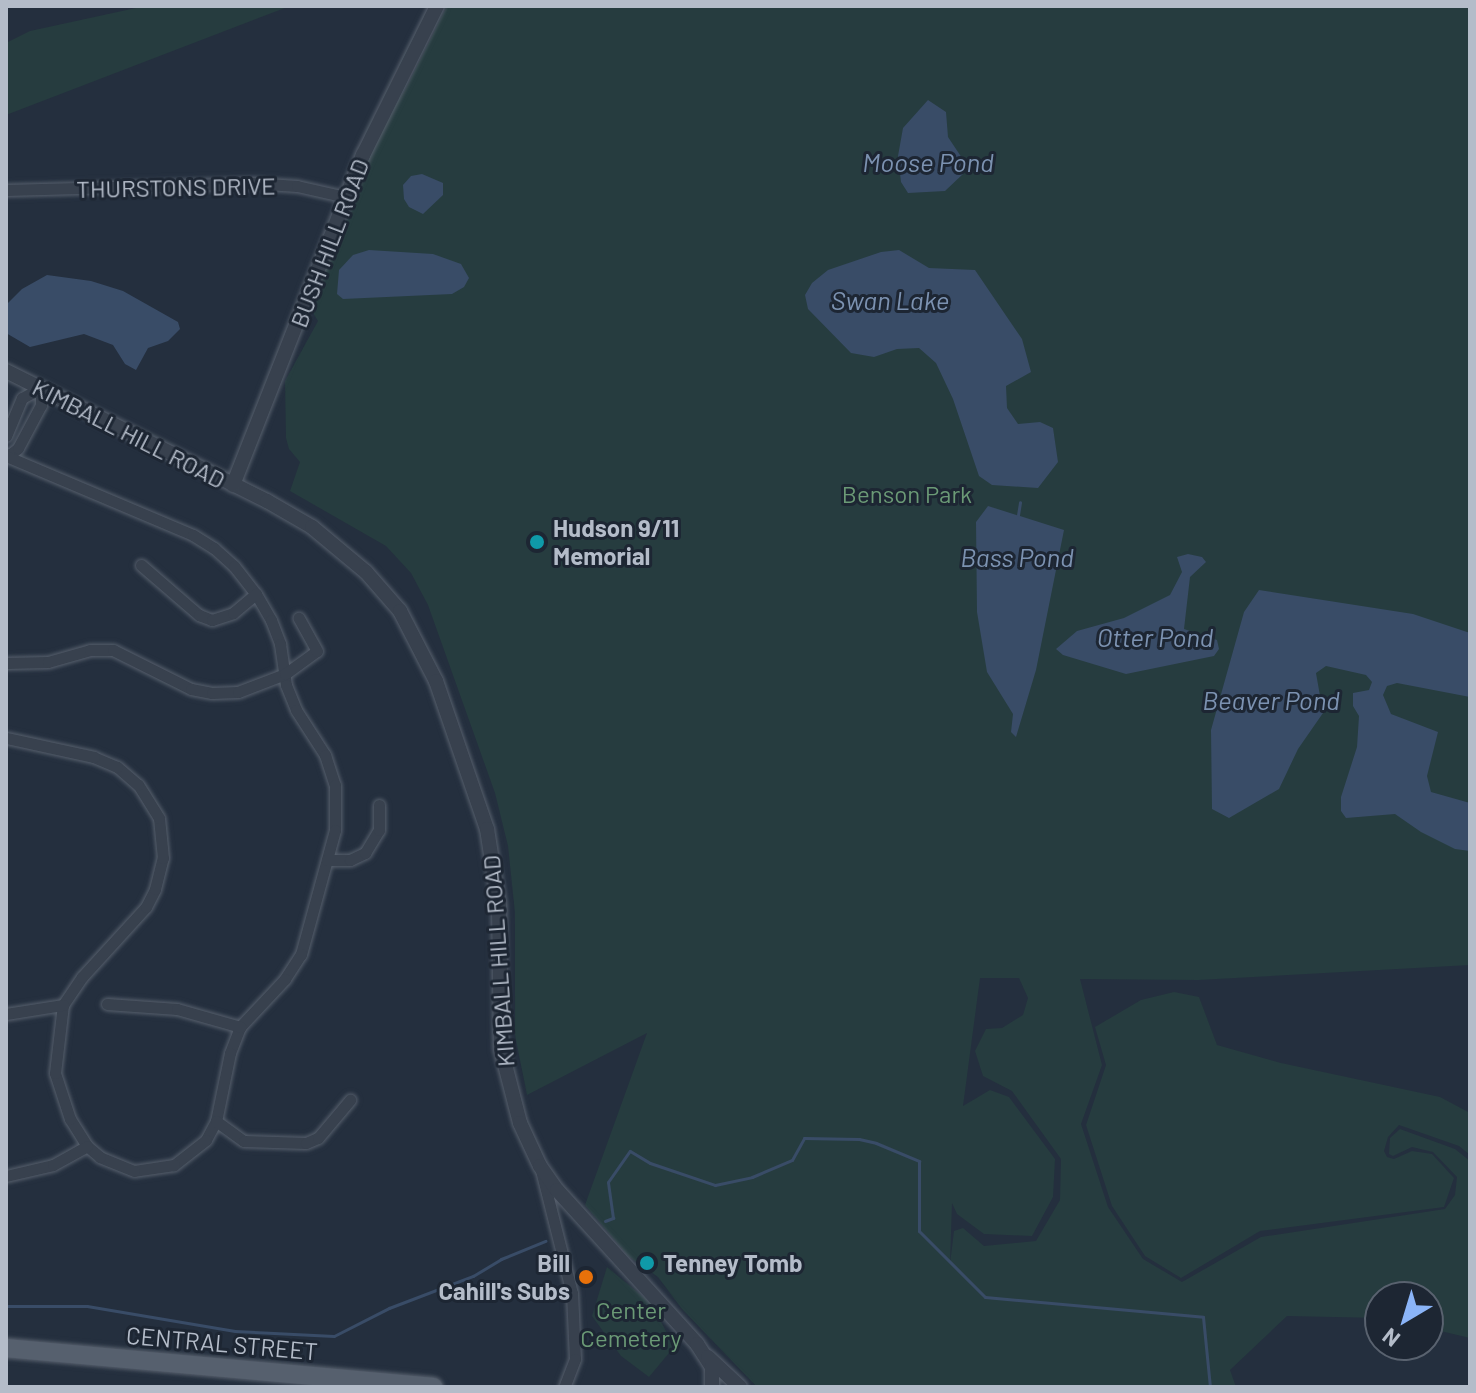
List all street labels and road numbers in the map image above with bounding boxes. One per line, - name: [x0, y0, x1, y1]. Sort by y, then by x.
- street label: BUSH HILL ROAD: [284, 155, 374, 331]
- street label: THURSTONS DRIVE: [76, 171, 276, 203]
- street label: KIMBALL HILL ROAD: [28, 372, 230, 494]
- street label: KIMBALL HILL ROAD: [476, 854, 520, 1068]
- street label: CENTRAL STREET: [125, 1320, 319, 1366]

